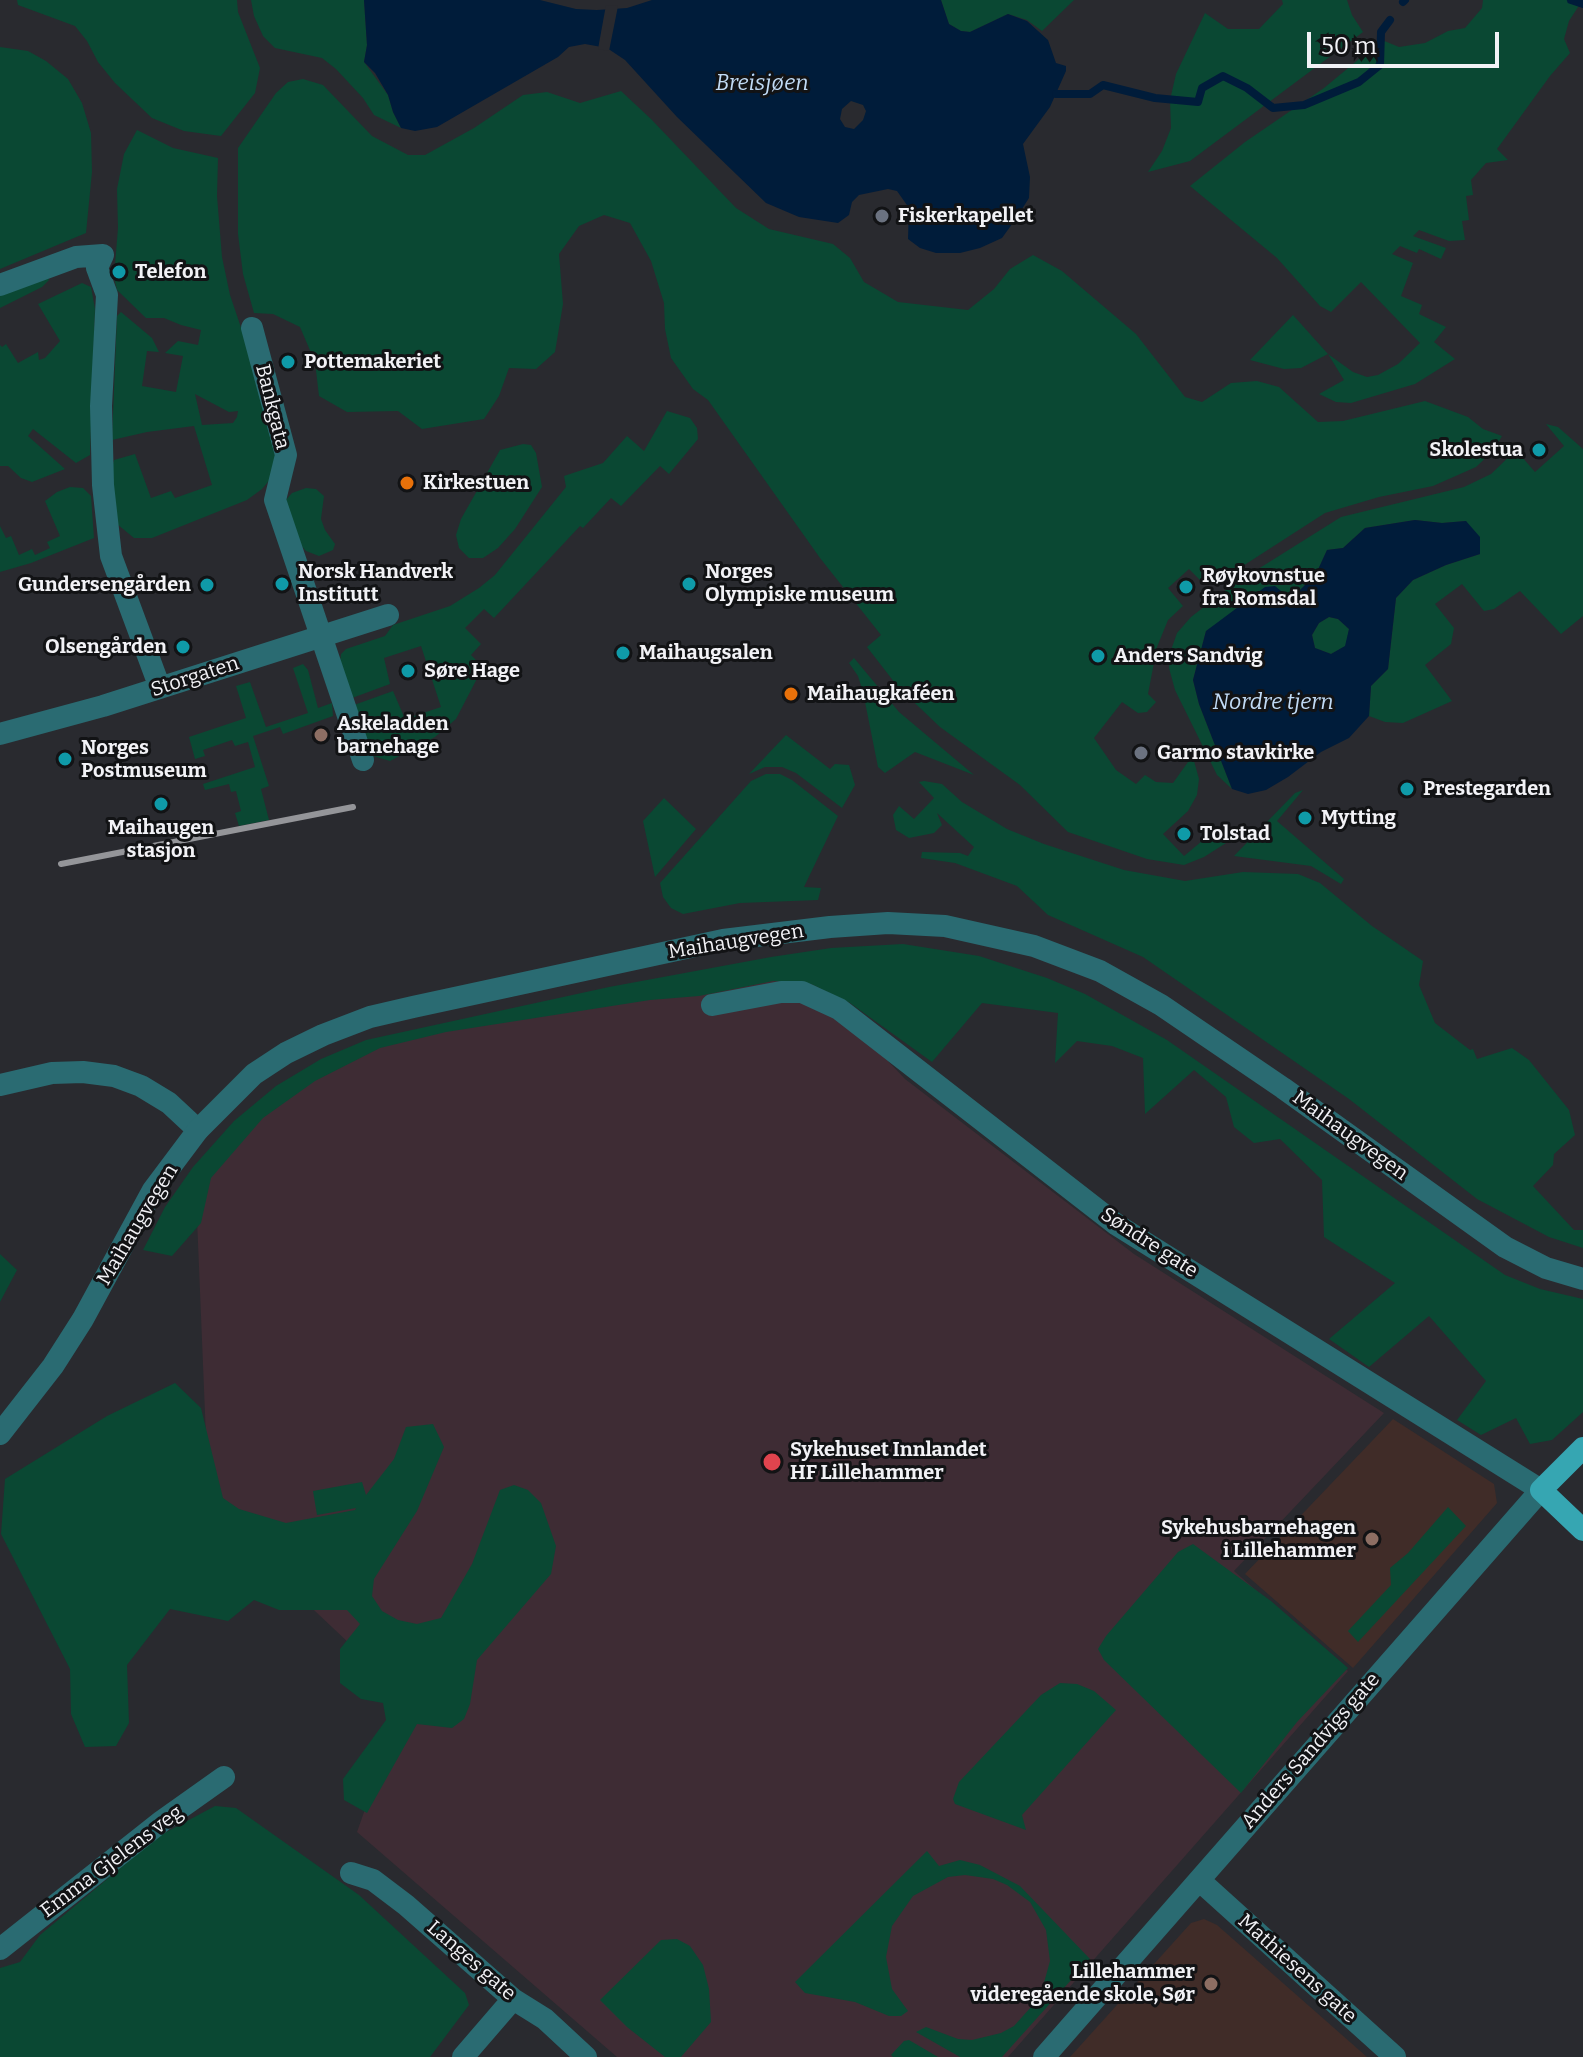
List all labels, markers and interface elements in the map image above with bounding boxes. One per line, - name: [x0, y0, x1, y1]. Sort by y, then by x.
- scale bar: [1311, 16, 1503, 66]
- text: 50 m: [1321, 32, 1377, 60]
- water label: Breisjøen: [715, 71, 809, 97]
- place label: Fiskerkapellet: [898, 204, 1034, 228]
- marker: Fiskerkapellet: [873, 207, 891, 225]
- place label: Telefon: [135, 260, 206, 284]
- marker: Telefon: [110, 263, 128, 281]
- place label: Pottemakeriet: [304, 350, 441, 374]
- marker: Pottemakeriet: [279, 353, 297, 371]
- street label: Bankgata: [250, 362, 294, 452]
- place label: Skolestua: [1429, 438, 1523, 462]
- marker: Skolestua: [1530, 441, 1548, 459]
- place label: Kirkestuen: [423, 471, 529, 495]
- marker: Kirkestuen: [398, 474, 416, 492]
- place label: Norsk Handverk Institutt: [298, 560, 453, 607]
- place label: Norges Olympiske museum: [705, 560, 894, 607]
- place label: Røykovnstue fra Romsdal: [1202, 564, 1325, 611]
- place label: Gundersengården: [18, 573, 191, 597]
- marker: Norsk Handverk Institutt: [273, 575, 291, 593]
- marker: Norges Olympiske museum: [680, 575, 698, 593]
- marker: Gundersengården: [198, 576, 216, 594]
- marker: Røykovnstue fra Romsdal: [1177, 578, 1195, 596]
- place label: Olsengården: [45, 635, 167, 659]
- marker: Olsengården: [174, 638, 192, 656]
- place label: Maihaugsalen: [639, 641, 773, 665]
- marker: Maihaugsalen: [614, 644, 632, 662]
- place label: Anders Sandvig: [1114, 644, 1263, 668]
- marker: Anders Sandvig: [1089, 647, 1107, 665]
- street label: Storgaten: [148, 652, 242, 702]
- place label: Søre Hage: [424, 659, 520, 683]
- marker: Søre Hage: [399, 662, 417, 680]
- place label: Maihaugkaféen: [807, 682, 954, 706]
- marker: Maihaugkaféen: [782, 685, 800, 703]
- water label: Nordre tjern: [1212, 690, 1334, 716]
- place label: Askeladden barnehage: [337, 712, 449, 759]
- marker: Askeladden barnehage: [312, 726, 330, 744]
- place label: Norges Postmuseum: [81, 736, 207, 783]
- place label: Garmo stavkirke: [1157, 741, 1314, 765]
- marker: Garmo stavkirke: [1132, 744, 1150, 762]
- marker: Norges Postmuseum: [56, 750, 74, 768]
- place label: Prestegarden: [1423, 777, 1551, 801]
- marker: Prestegarden: [1398, 780, 1416, 798]
- marker: Maihaugen stasjon: [152, 795, 170, 813]
- place label: Mytting: [1321, 806, 1396, 830]
- marker: Mytting: [1296, 809, 1314, 827]
- place label: Maihaugen stasjon: [108, 816, 214, 863]
- place label: Tolstad: [1200, 822, 1270, 846]
- marker: Tolstad: [1175, 825, 1193, 843]
- street label: Maihaugvegen: [667, 919, 805, 965]
- street label: Maihaugvegen: [1288, 1086, 1412, 1186]
- street label: Maihaugvegen: [93, 1160, 183, 1290]
- street label: Søndre gate: [1096, 1203, 1202, 1283]
- place label: Sykehuset Innlandet HF Lillehammer: [790, 1438, 987, 1485]
- marker: Sykehuset Innlandet HF Lillehammer: [761, 1451, 783, 1473]
- place label: Sykehusbarnehagen i Lillehammer: [1161, 1516, 1356, 1563]
- marker: Sykehusbarnehagen i Lillehammer: [1363, 1530, 1381, 1548]
- street label: Anders Sandvigs gate: [1237, 1668, 1385, 1834]
- street label: Emma Gjelens veg: [36, 1801, 188, 1923]
- street label: Mathiesens gate: [1233, 1909, 1361, 2029]
- street label: Langes gate: [422, 1916, 520, 2006]
- place label: Lillehammer videregående skole, Sør: [971, 1960, 1195, 2007]
- marker: Lillehammer videregående skole, Sør: [1202, 1975, 1220, 1993]

